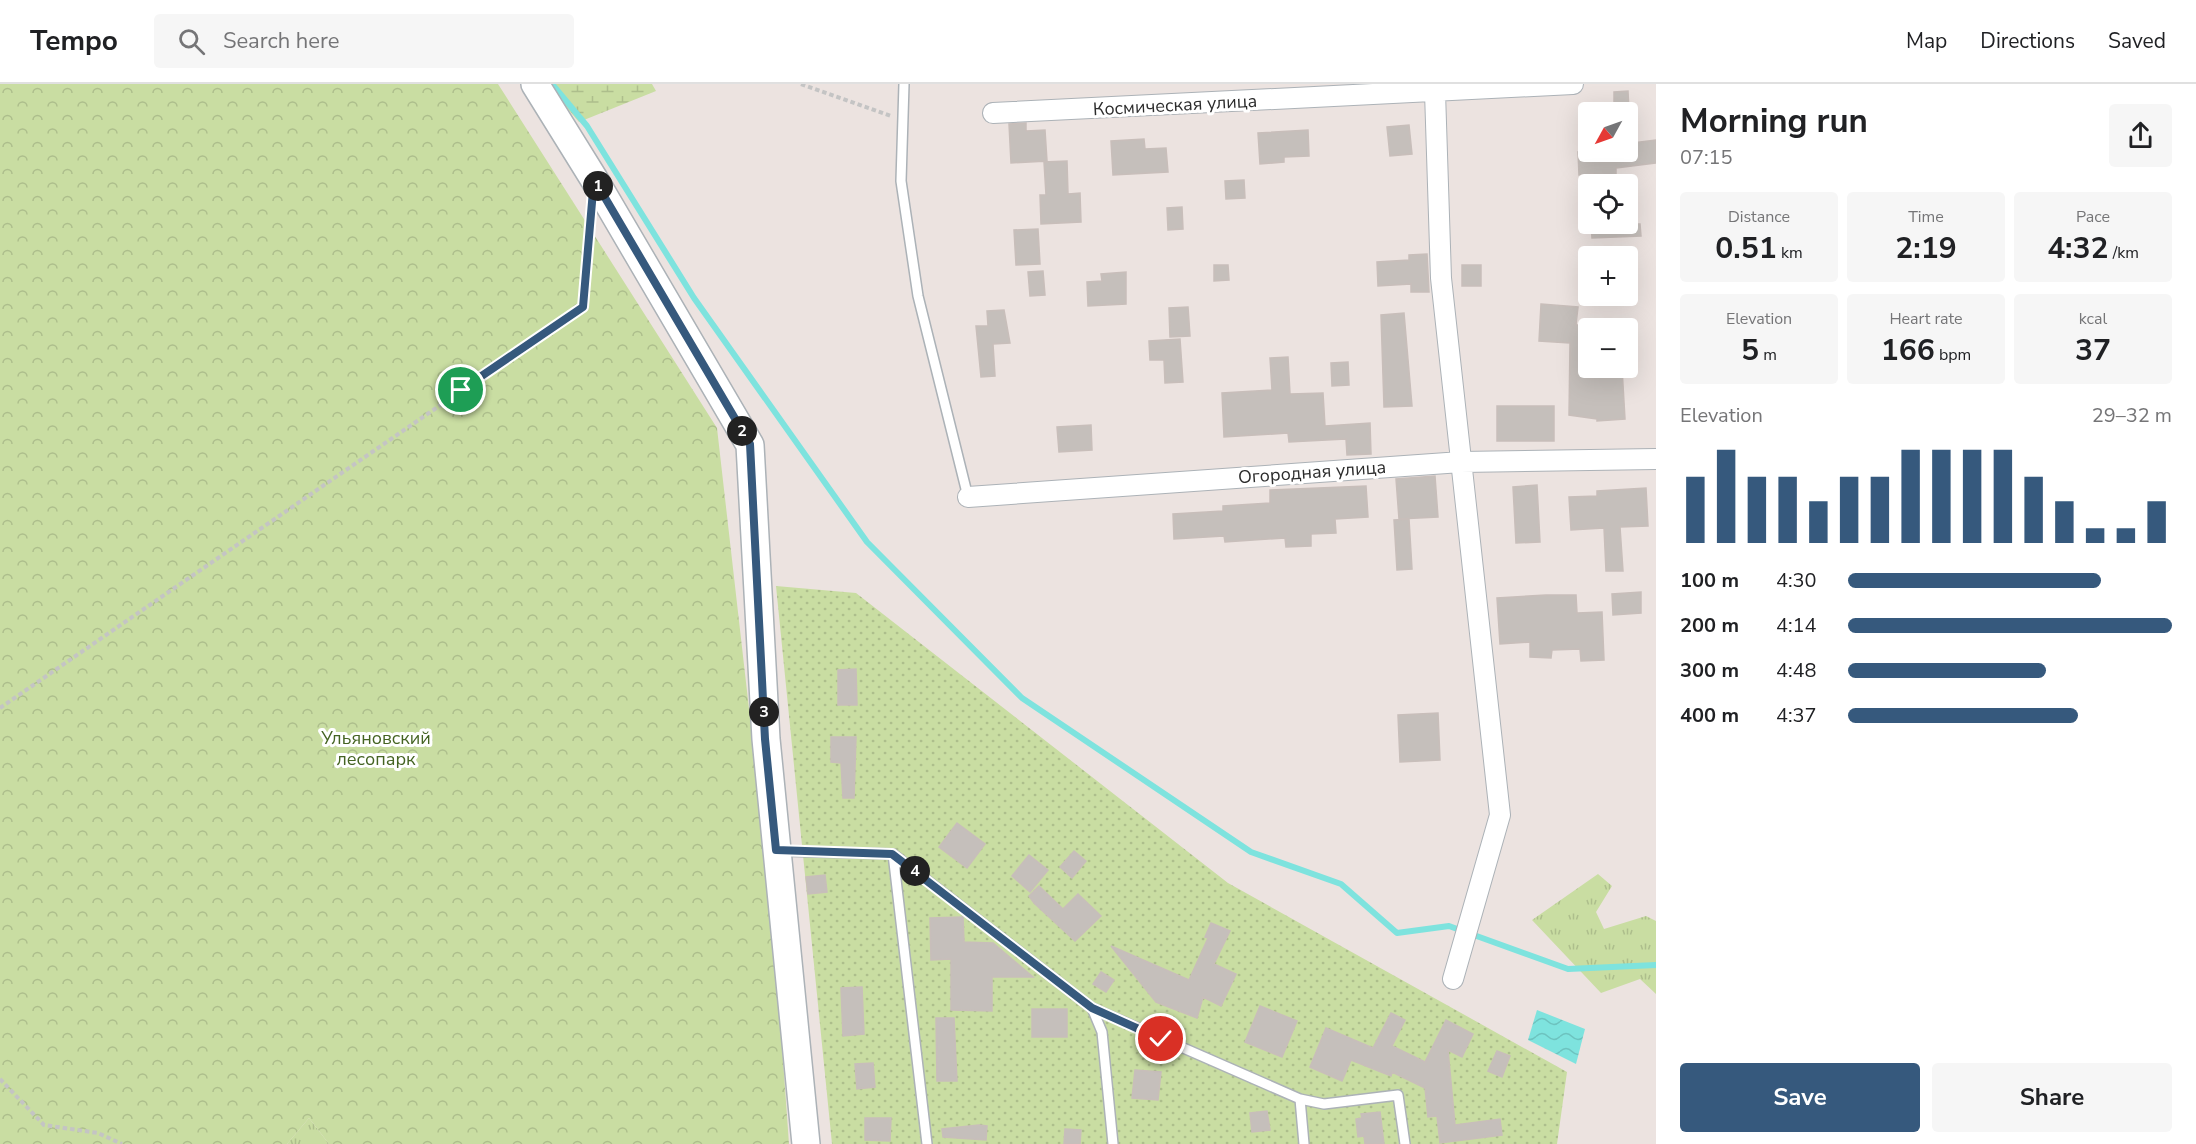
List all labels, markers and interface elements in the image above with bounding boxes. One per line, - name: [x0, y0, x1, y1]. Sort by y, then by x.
- search box: [154, 14, 574, 68]
- text: Tempo: [30, 22, 118, 60]
- icon: search: [175, 25, 208, 58]
- text: Search here: [223, 26, 339, 56]
- text: Map: [1906, 27, 1947, 55]
- text: Directions: [1980, 27, 2075, 55]
- text: Saved: [2108, 27, 2166, 55]
- street label: Космическая улица: [1092, 89, 1258, 121]
- text: Morning run: [1680, 99, 1868, 144]
- north arrow: [1578, 102, 1638, 162]
- map controls: [1578, 102, 1638, 378]
- button: share: [2109, 104, 2172, 167]
- text: 07:15: [1680, 144, 1733, 171]
- pin: 1: [583, 171, 613, 201]
- button: locate: [1578, 174, 1638, 234]
- text: 1: [593, 175, 603, 197]
- text: Distance: [1728, 206, 1790, 228]
- text: Time: [1908, 206, 1944, 228]
- text: Pace: [2076, 206, 2110, 228]
- text: 0.51: [1715, 228, 1777, 269]
- text: 2:19: [1895, 228, 1957, 269]
- text: 4:32: [2047, 228, 2109, 269]
- text: km: [1777, 242, 1803, 264]
- text: /km: [2109, 242, 2139, 264]
- button: +: [1578, 246, 1638, 306]
- text: Elevation: [1726, 308, 1792, 330]
- text: Heart rate: [1889, 308, 1963, 330]
- text: kcal: [2079, 308, 2107, 330]
- button: −: [1578, 318, 1638, 378]
- text: 5: [1741, 330, 1759, 371]
- text: 166: [1881, 330, 1935, 371]
- text: 37: [2075, 330, 2111, 371]
- text: m: [1759, 344, 1777, 366]
- text: bpm: [1935, 344, 1971, 366]
- pin: [435, 364, 486, 415]
- icon: arrive: [444, 373, 477, 406]
- text: Elevation: [1680, 402, 1763, 429]
- text: 29–32 m: [2092, 402, 2172, 429]
- pin: 2: [727, 416, 757, 446]
- text: 2: [737, 420, 747, 442]
- street label: Огородная улица: [1237, 455, 1387, 489]
- text: 100 m: [1680, 567, 1739, 594]
- text: 4:30: [1776, 567, 1817, 594]
- text: 200 m: [1680, 612, 1739, 639]
- text: 4:14: [1776, 612, 1817, 639]
- text: 300 m: [1680, 657, 1739, 684]
- text: 4:48: [1776, 657, 1817, 684]
- pin: 3: [749, 697, 779, 727]
- text: 3: [759, 701, 769, 723]
- text: 400 m: [1680, 702, 1739, 729]
- text: 4:37: [1776, 702, 1817, 729]
- park label: Ульяновский лесопарк: [320, 726, 431, 771]
- pin: 4: [900, 856, 930, 886]
- text: 4: [910, 860, 920, 882]
- pin: [1135, 1013, 1186, 1064]
- icon: check: [1144, 1022, 1177, 1055]
- button: Save: [1680, 1063, 1920, 1132]
- button: Share: [1932, 1063, 2172, 1132]

